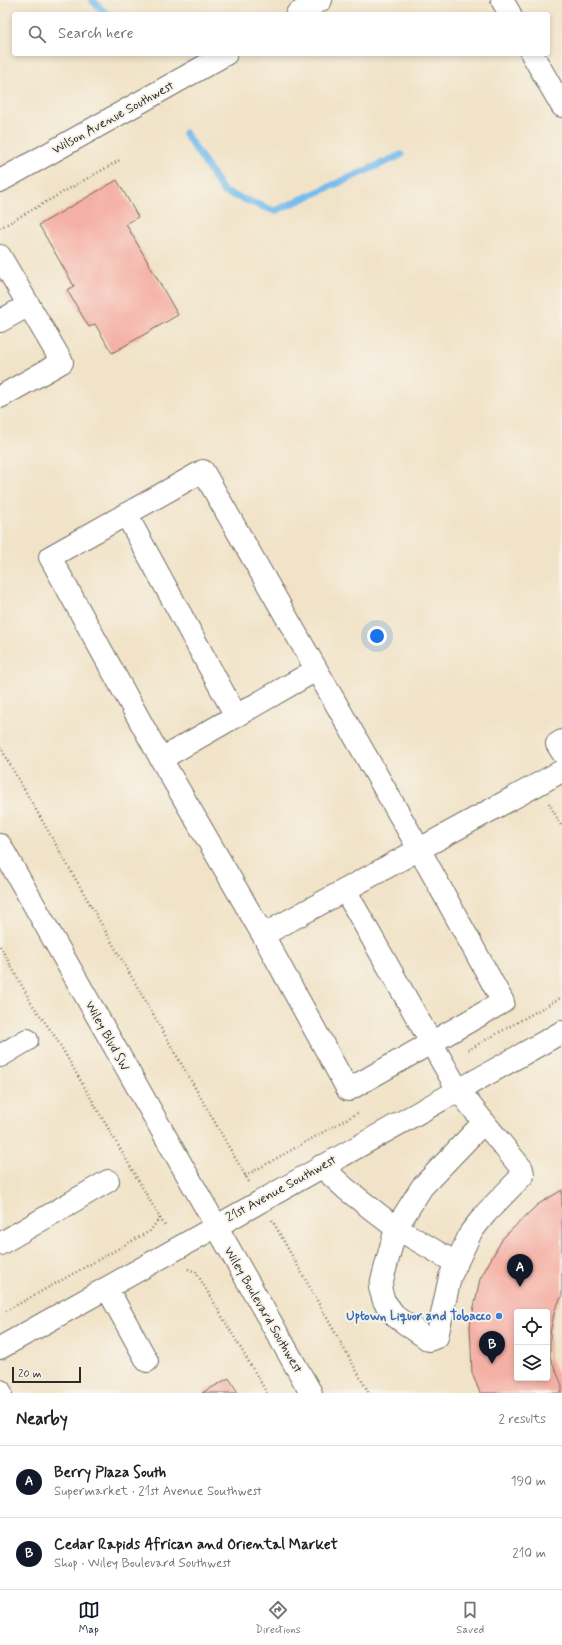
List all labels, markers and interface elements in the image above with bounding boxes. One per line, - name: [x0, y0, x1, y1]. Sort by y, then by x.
- search box: [12, 12, 550, 56]
- icon: search: [26, 23, 48, 45]
- text: Search here: [58, 24, 134, 44]
- street label: Wilson Avenue Southwest: [49, 77, 177, 159]
- your location: [367, 626, 387, 646]
- street label: Wiley Blvd SW: [81, 998, 133, 1074]
- street label: 21st Avenue Southwest: [223, 1152, 339, 1226]
- street label: Wiley Boulevard Southwest: [220, 1244, 306, 1376]
- pin: A: [507, 1254, 533, 1287]
- place label: Uptown Liquor and Tobacco: [346, 1308, 491, 1325]
- map controls: [514, 1309, 550, 1381]
- button: locate: [514, 1309, 550, 1345]
- marker: Uptown Liquor and Tobacco: [494, 1311, 504, 1321]
- pin: B: [479, 1331, 505, 1364]
- button: layers: [514, 1345, 550, 1381]
- scale bar: [12, 1365, 81, 1384]
- text: 20 m: [18, 1367, 41, 1381]
- text: Nearby: [16, 1408, 68, 1430]
- text: 2 results: [499, 1411, 546, 1428]
- text: Berry Plaza South: [54, 1463, 166, 1483]
- text: A: [25, 1473, 33, 1490]
- text: 190 m: [511, 1473, 546, 1490]
- text: Supermarket · 21st Avenue Southwest: [54, 1483, 262, 1500]
- text: Cedar Rapids African and Oriental Market: [54, 1535, 338, 1555]
- text: B: [25, 1545, 33, 1562]
- text: 210 m: [512, 1545, 546, 1562]
- text: Shop · Wiley Boulevard Southwest: [54, 1555, 231, 1572]
- tab: Map: [78, 1599, 100, 1637]
- tab: Directions: [255, 1599, 301, 1637]
- tab: Saved: [456, 1599, 484, 1637]

